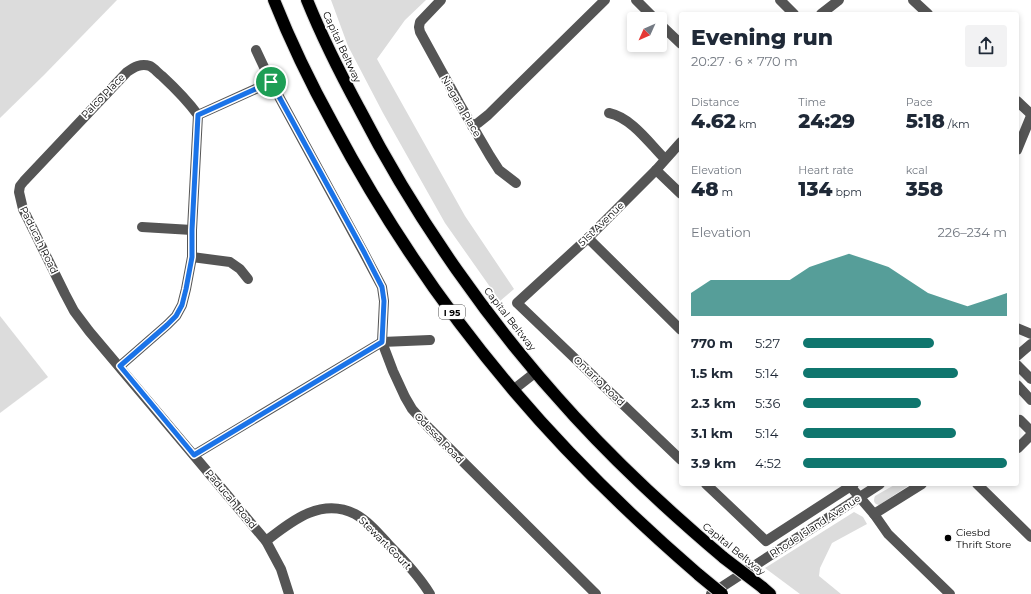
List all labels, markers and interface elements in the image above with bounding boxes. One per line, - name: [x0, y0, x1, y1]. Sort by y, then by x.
- street label: Capital Beltway: [320, 9, 364, 85]
- north arrow: [627, 12, 667, 52]
- map controls: [627, 12, 667, 52]
- text: Evening run: [691, 24, 833, 51]
- button: share: [965, 25, 1007, 67]
- text: 20:27 · 6 × 770 m: [691, 53, 798, 69]
- pin: [254, 65, 288, 99]
- street label: Palco Place: [78, 71, 128, 121]
- icon: arrive: [260, 71, 282, 93]
- street label: Niagara Place: [438, 73, 484, 139]
- text: Distance: [691, 95, 739, 109]
- text: Time: [798, 95, 826, 109]
- text: Pace: [906, 95, 933, 109]
- text: 4.62: [691, 109, 736, 133]
- text: 24:29: [798, 109, 855, 133]
- text: 5:18: [906, 109, 945, 133]
- text: km: [736, 117, 757, 131]
- text: /km: [945, 117, 970, 131]
- text: Elevation: [691, 163, 742, 177]
- text: Heart rate: [798, 163, 854, 177]
- text: kcal: [906, 163, 928, 177]
- text: 48: [691, 177, 719, 201]
- text: 134: [798, 177, 833, 201]
- text: 358: [906, 177, 943, 201]
- text: m: [719, 185, 733, 199]
- text: bpm: [833, 185, 862, 199]
- street label: 51st Avenue: [575, 199, 627, 249]
- street label: Paducah Road: [17, 204, 61, 276]
- text: Elevation: [691, 224, 751, 240]
- text: 226–234 m: [937, 224, 1007, 240]
- street label: Capital Beltway: [481, 285, 539, 354]
- road number: I 95: [439, 305, 465, 319]
- text: 770 m: [691, 335, 733, 351]
- text: 5:27: [755, 335, 780, 351]
- street label: Ontario Road: [571, 353, 627, 409]
- text: 1.5 km: [691, 365, 733, 381]
- text: 5:14: [755, 365, 778, 381]
- text: 2.3 km: [691, 395, 736, 411]
- text: 5:36: [755, 395, 780, 411]
- street label: Odessa Road: [412, 410, 466, 466]
- text: 3.1 km: [691, 425, 733, 441]
- text: 5:14: [755, 425, 778, 441]
- text: 3.9 km: [691, 455, 736, 471]
- text: 4:52: [755, 455, 781, 471]
- street label: Paducah Road: [202, 467, 260, 531]
- street label: Rhode Island Avenue: [767, 492, 863, 560]
- street label: Stewart Court: [356, 514, 414, 572]
- street label: Capital Beltway: [700, 520, 769, 579]
- place label: Ciesbd Thrift Store: [956, 526, 1011, 551]
- marker: Ciesbd Thrift Store: [943, 533, 953, 543]

